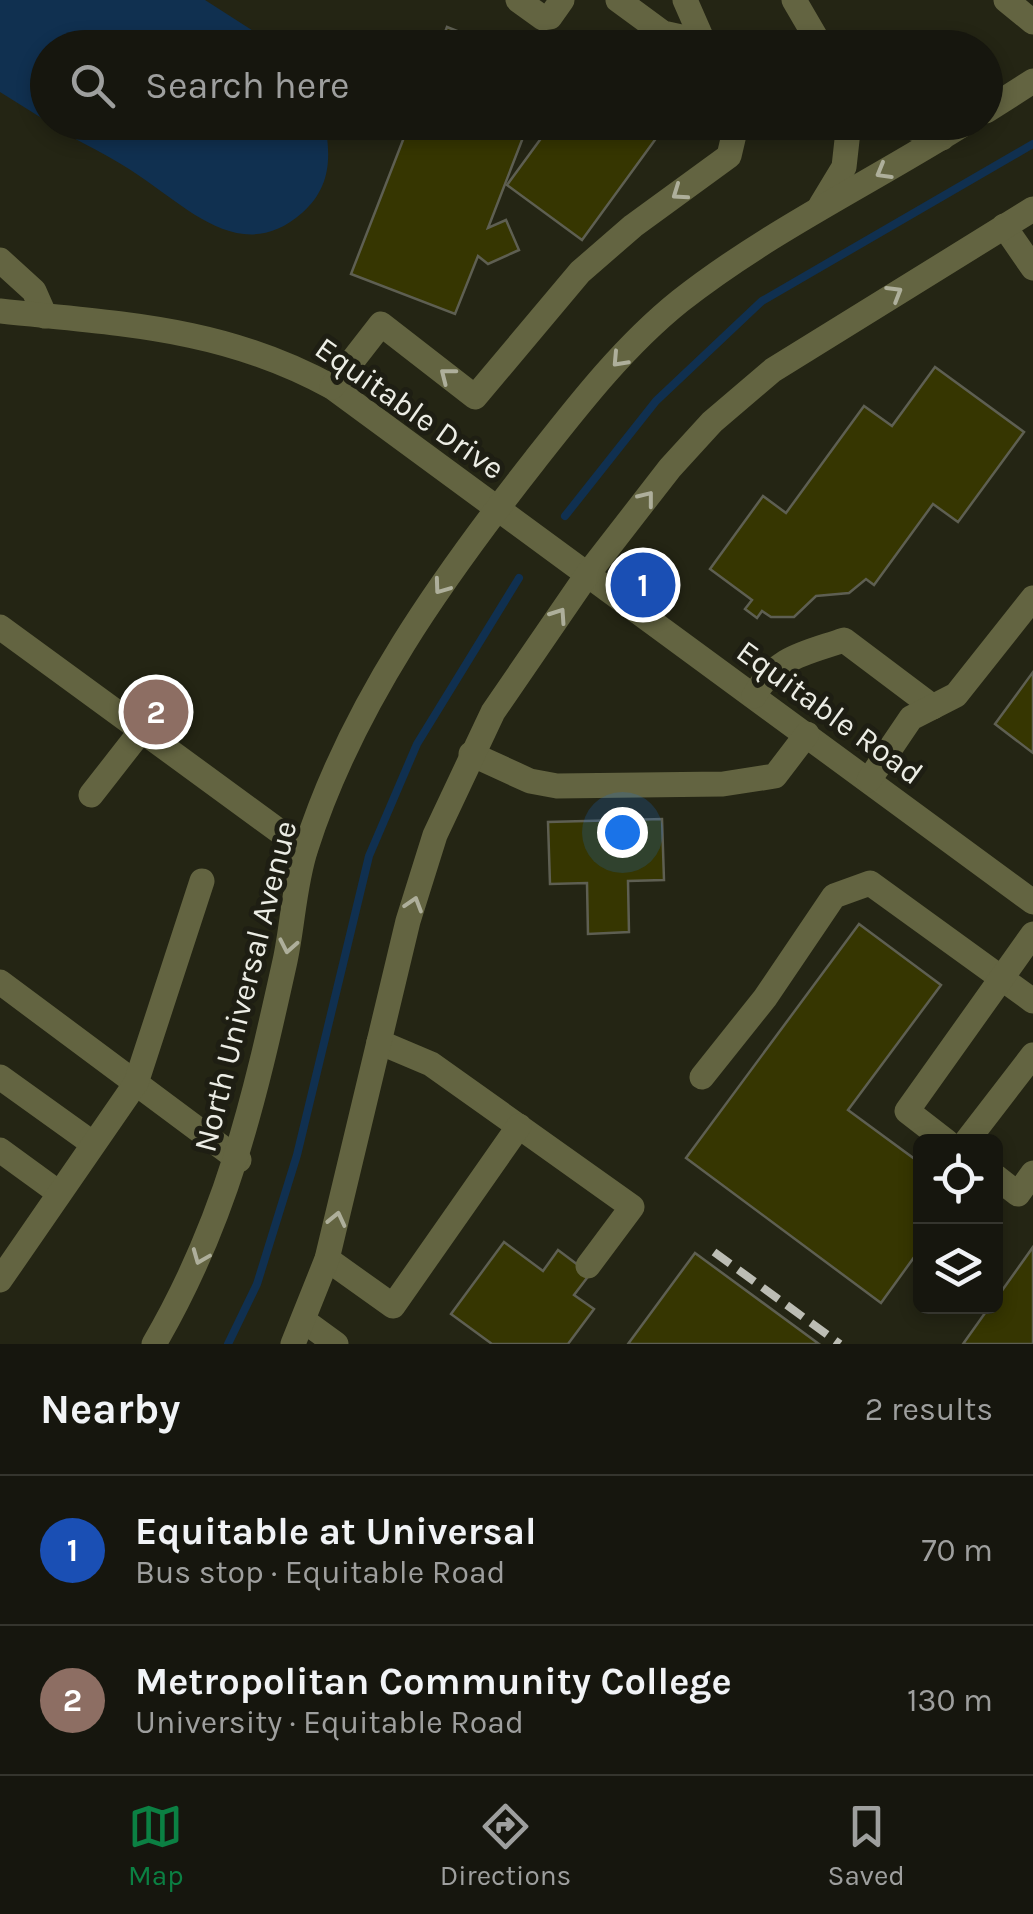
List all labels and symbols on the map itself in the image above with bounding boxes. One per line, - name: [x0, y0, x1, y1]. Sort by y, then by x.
- one-way arrow: [876, 160, 894, 180]
- one-way arrow: [672, 181, 690, 199]
- one-way arrow: [884, 286, 902, 305]
- street label: Equitable Drive: [308, 330, 511, 487]
- one-way arrow: [613, 348, 631, 367]
- one-way arrow: [440, 369, 458, 387]
- one-way arrow: [635, 491, 652, 509]
- pin: 1: [610, 548, 676, 622]
- one-way arrow: [435, 576, 453, 594]
- one-way arrow: [547, 608, 565, 627]
- street label: Equitable Road: [729, 633, 930, 792]
- pin: 2: [124, 674, 188, 750]
- your location: [597, 807, 648, 858]
- street label: North Universal Avenue: [186, 817, 305, 1156]
- one-way arrow: [402, 896, 422, 913]
- one-way arrow: [279, 937, 300, 954]
- one-way arrow: [325, 1211, 346, 1228]
- one-way arrow: [191, 1248, 212, 1265]

